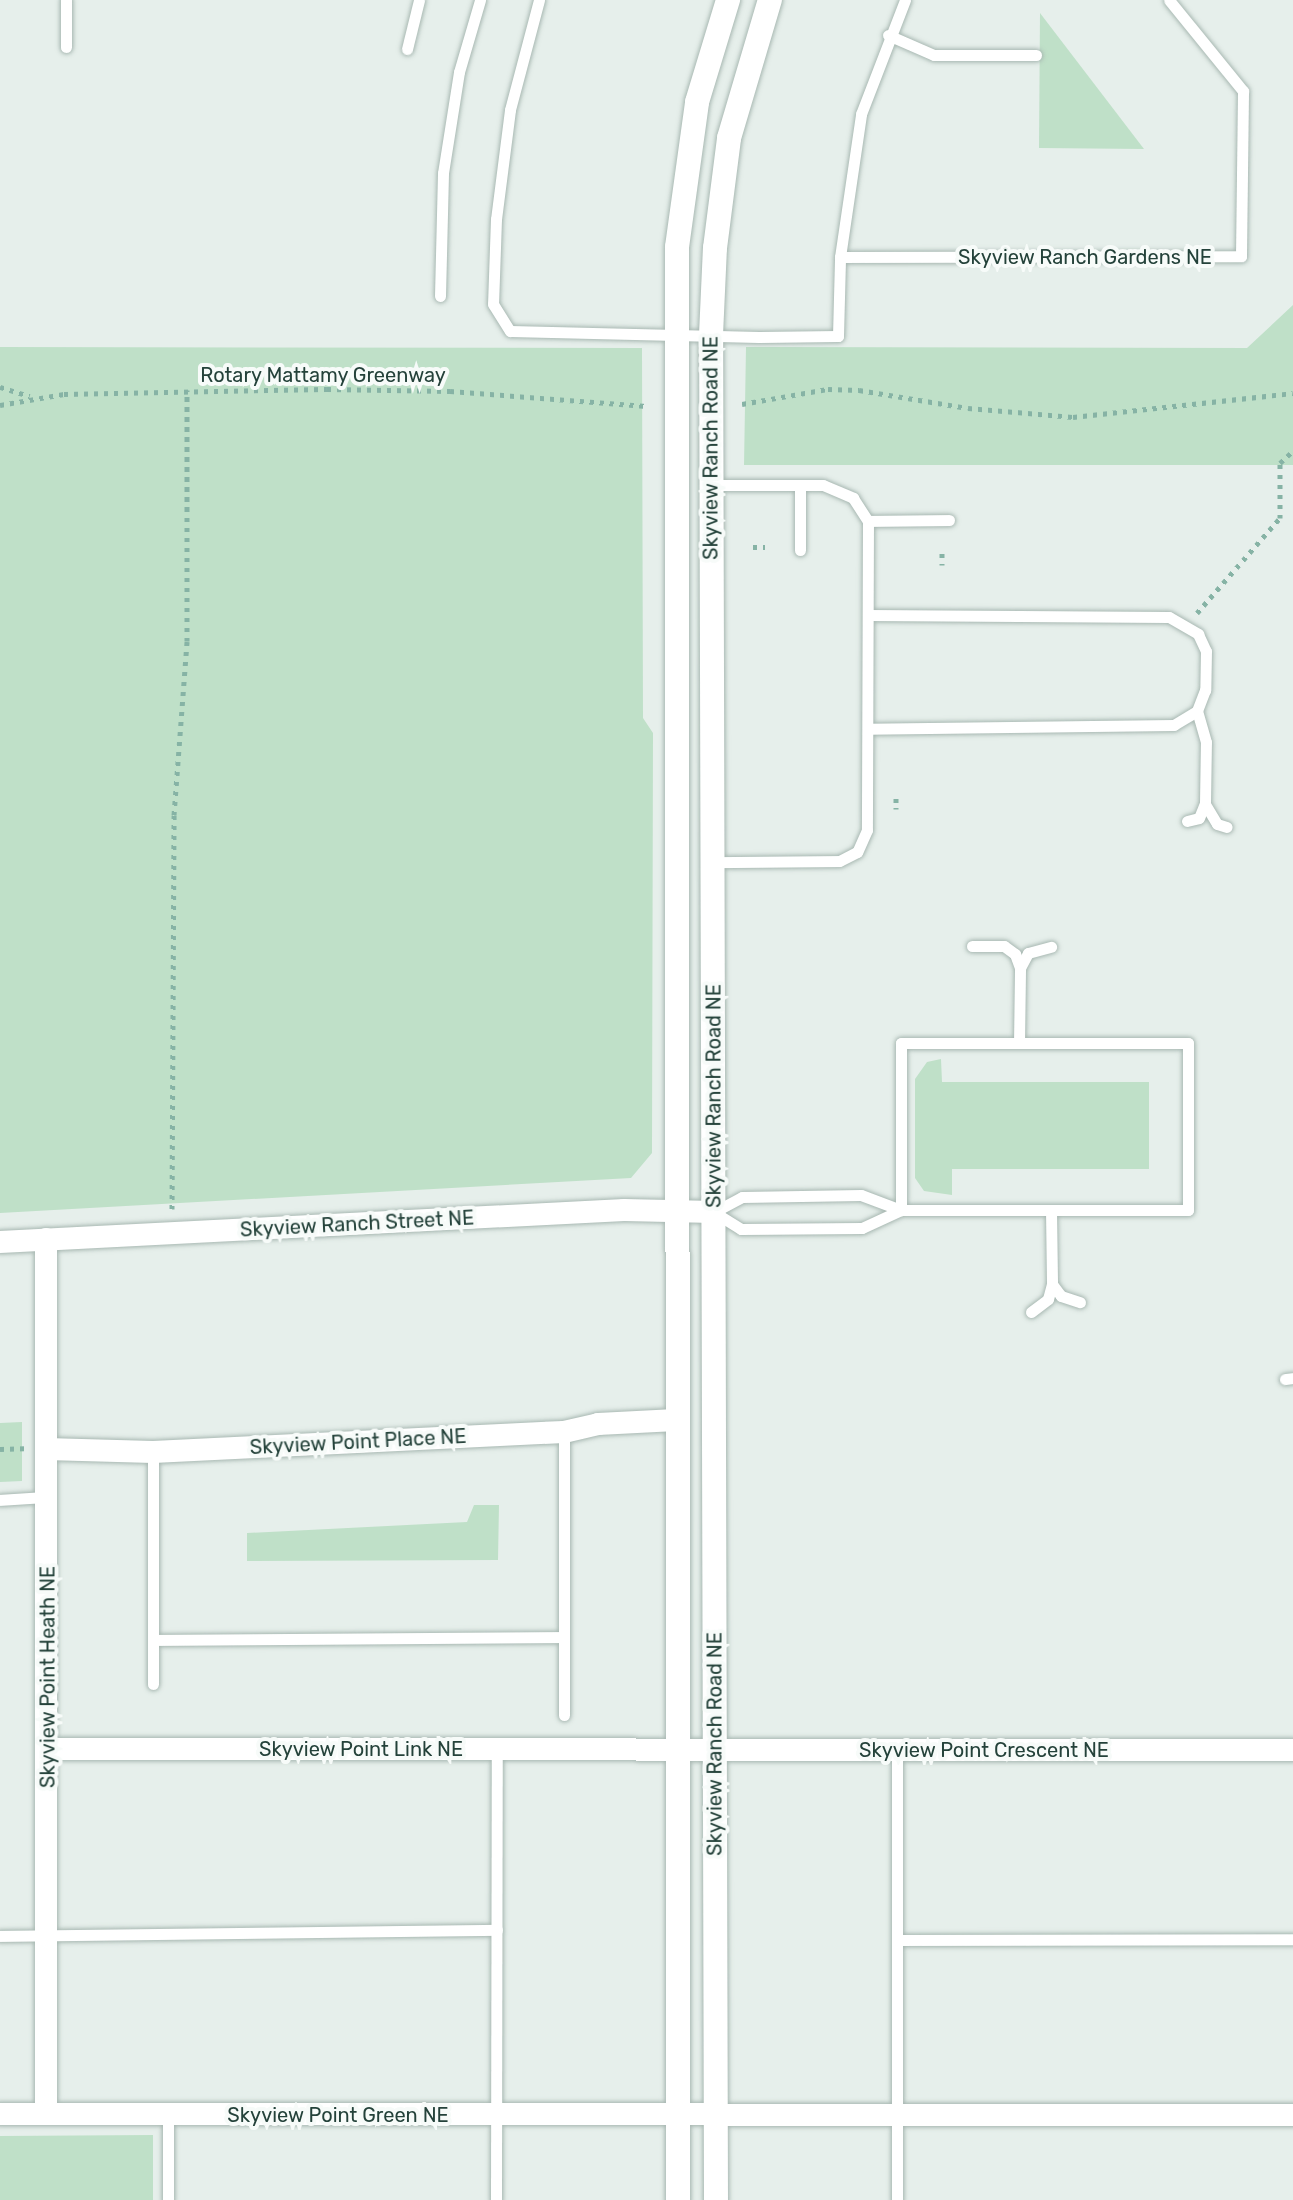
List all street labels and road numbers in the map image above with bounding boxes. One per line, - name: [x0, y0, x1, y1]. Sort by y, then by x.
- street label: Skyview Ranch Gardens NE: [958, 245, 1212, 269]
- street label: Skyview Ranch Road NE: [699, 336, 723, 560]
- street label: Rotary Mattamy Greenway: [200, 363, 446, 387]
- street label: Skyview Ranch Road NE: [702, 984, 726, 1208]
- street label: Skyview Ranch Street NE: [239, 1206, 475, 1242]
- street label: Skyview Point Place NE: [249, 1424, 467, 1460]
- street label: Skyview Point Heath NE: [36, 1566, 60, 1788]
- street label: Skyview Ranch Road NE: [703, 1632, 727, 1856]
- street label: Skyview Point Link NE: [259, 1737, 463, 1761]
- street label: Skyview Point Crescent NE: [859, 1738, 1109, 1762]
- street label: Skyview Point Green NE: [227, 2103, 449, 2127]

